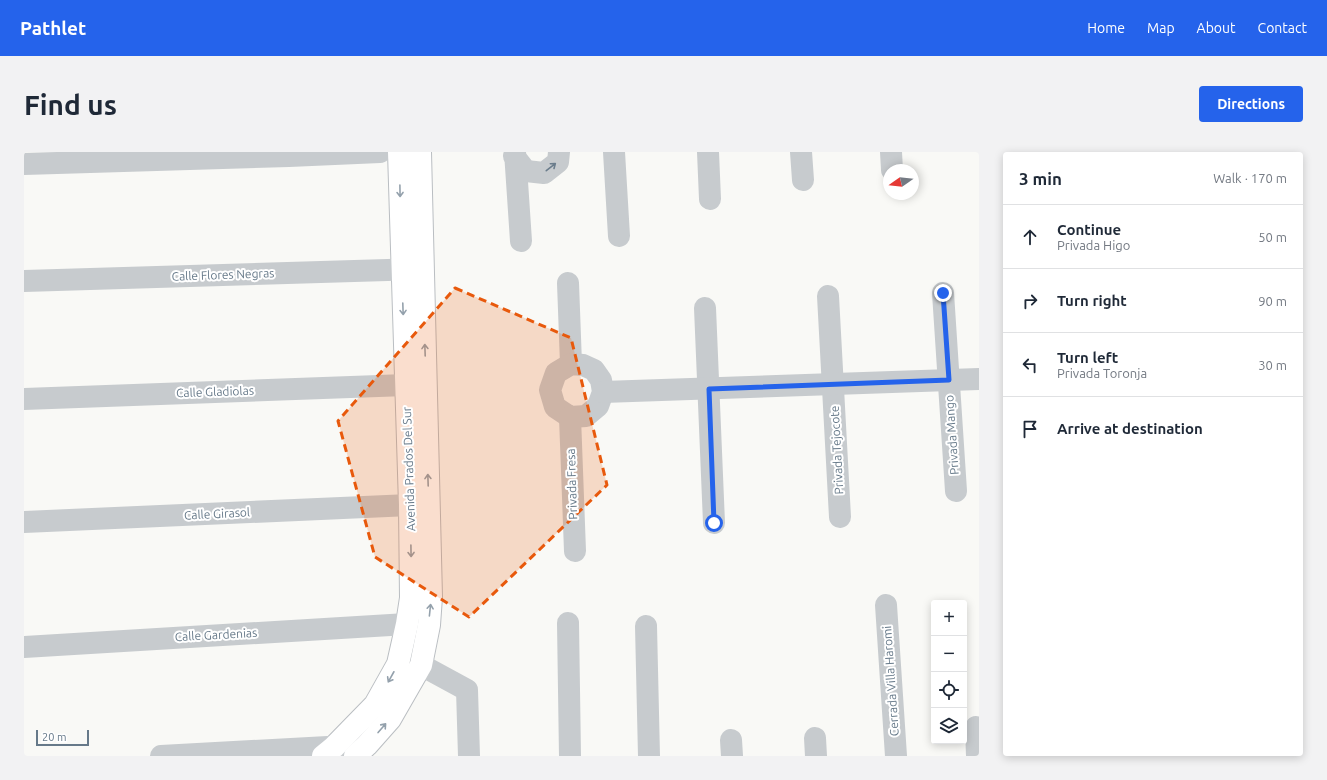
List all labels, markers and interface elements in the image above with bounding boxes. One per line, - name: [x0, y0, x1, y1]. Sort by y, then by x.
- text: Pathlet: [20, 17, 86, 39]
- text: Home: [1087, 20, 1125, 36]
- text: Map: [1147, 20, 1175, 36]
- text: About: [1197, 20, 1236, 36]
- text: Contact: [1258, 20, 1307, 36]
- button: Directions: [1199, 86, 1303, 122]
- text: Find us: [24, 89, 117, 120]
- one-way arrow: [546, 163, 557, 171]
- north arrow: [883, 164, 919, 200]
- text: 3 min: [1019, 169, 1062, 188]
- text: Walk · 170 m: [1213, 171, 1287, 185]
- one-way arrow: [396, 184, 403, 197]
- text: Continue: [1057, 221, 1121, 238]
- icon: ahead: [1019, 226, 1041, 248]
- text: 50 m: [1258, 230, 1287, 244]
- text: Privada Higo: [1057, 238, 1130, 252]
- street label: Calle Flores Negras: [171, 266, 275, 283]
- route end: [934, 284, 952, 302]
- icon: right: [1019, 290, 1041, 312]
- text: Turn right: [1057, 292, 1127, 309]
- text: 90 m: [1258, 294, 1287, 308]
- one-way arrow: [399, 302, 407, 315]
- one-way arrow: [421, 344, 429, 357]
- text: Turn left: [1057, 349, 1118, 366]
- icon: left: [1019, 354, 1041, 376]
- text: 30 m: [1258, 358, 1287, 372]
- text: Privada Toronja: [1057, 366, 1147, 380]
- street label: Calle Gladiolas: [176, 384, 254, 399]
- street label: Privada Mango: [942, 395, 961, 475]
- street label: Privada Tejocote: [828, 405, 845, 495]
- street label: Avenida Prados Del Sur: [400, 406, 417, 531]
- icon: arrive: [1019, 418, 1041, 440]
- text: Arrive at destination: [1057, 420, 1203, 437]
- street label: Privada Fresa: [564, 448, 579, 520]
- one-way arrow: [425, 474, 432, 487]
- street label: Calle Girasol: [184, 505, 250, 522]
- route start: [705, 514, 723, 532]
- one-way arrow: [407, 544, 414, 557]
- map controls: [931, 600, 967, 744]
- button: +: [931, 600, 967, 636]
- one-way arrow: [426, 604, 434, 617]
- street label: Cerrada Villa Haromi: [880, 625, 901, 737]
- street label: Calle Gardenias: [174, 626, 258, 643]
- button: −: [931, 636, 967, 672]
- one-way arrow: [386, 671, 394, 683]
- button: locate: [931, 672, 967, 708]
- button: layers: [931, 708, 967, 744]
- one-way arrow: [378, 723, 387, 734]
- scale bar: [36, 728, 89, 747]
- text: 20 m: [42, 731, 66, 743]

